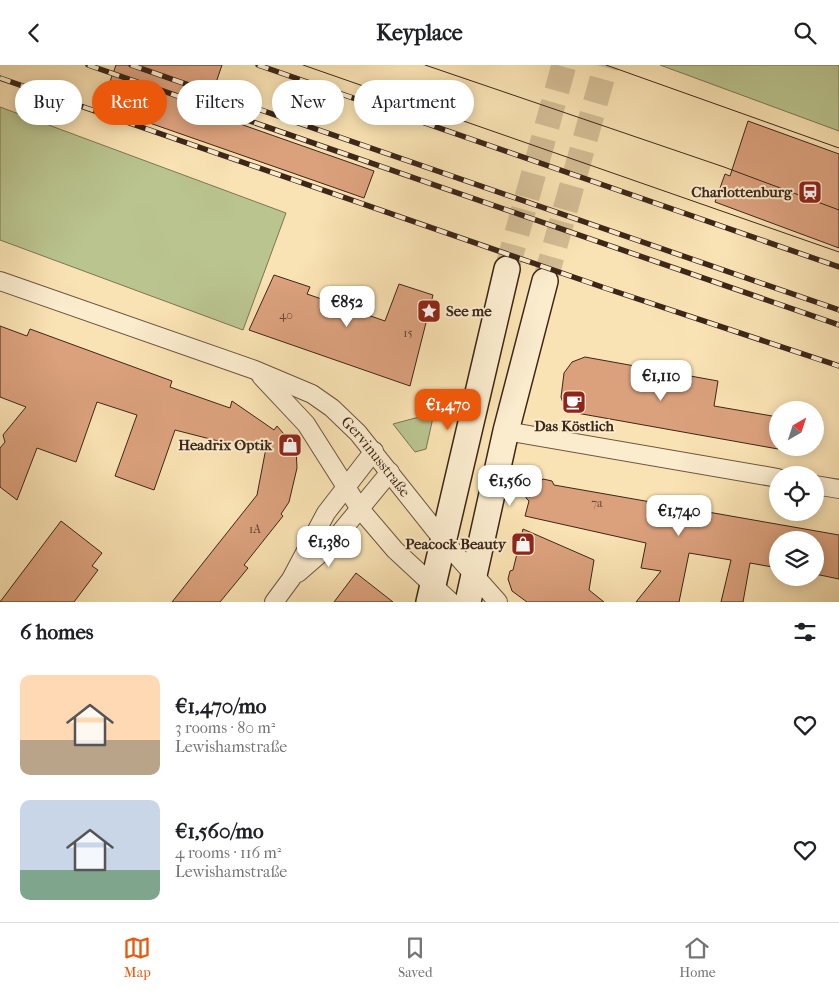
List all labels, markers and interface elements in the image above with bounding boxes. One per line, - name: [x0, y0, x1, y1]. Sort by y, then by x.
- icon: back: [20, 19, 48, 47]
- icon: search: [791, 19, 819, 47]
- text: Keyplace: [376, 20, 463, 46]
- chip: Buy: [15, 80, 82, 125]
- chip: Rent: [92, 80, 167, 125]
- chip: Filters: [177, 80, 262, 125]
- chip: New: [272, 80, 344, 125]
- chip: Apartment: [354, 80, 474, 125]
- station icon: Charlottenburg: [797, 179, 823, 205]
- place label: Charlottenburg: [691, 183, 793, 201]
- pin: €852: [317, 285, 377, 328]
- text: €852: [331, 292, 363, 311]
- place icon: See me: [416, 298, 442, 324]
- place label: See me: [446, 302, 492, 320]
- house number: 40: [279, 308, 293, 322]
- house number: 15: [403, 326, 413, 340]
- pin: €1,110: [620, 359, 702, 402]
- text: €1,110: [642, 366, 680, 385]
- pin: €1,470: [407, 389, 489, 431]
- cafe icon: Das Köstlich: [561, 389, 587, 415]
- text: €1,470: [426, 395, 470, 414]
- north arrow: [769, 401, 824, 456]
- map controls: [769, 401, 824, 586]
- street label: Gervinusstraße: [337, 413, 415, 501]
- place label: Das Köstlich: [534, 417, 614, 435]
- shop icon: Headrix Optik: [277, 432, 303, 458]
- place label: Headrix Optik: [178, 436, 273, 454]
- pin: €1,560: [469, 465, 551, 507]
- button: locate: [769, 466, 824, 521]
- text: €1,560: [489, 471, 531, 490]
- pin: €1,740: [638, 495, 720, 537]
- house number: 7a: [591, 496, 603, 510]
- text: €1,740: [657, 501, 701, 520]
- house number: 1A: [249, 522, 261, 536]
- pin: €1,380: [288, 525, 370, 568]
- shop icon: Peacock Beauty: [510, 531, 536, 557]
- button: layers: [769, 531, 824, 586]
- text: €1,380: [308, 532, 350, 551]
- place label: Peacock Beauty: [405, 535, 507, 553]
- icon: filters: [791, 618, 819, 646]
- text: 6 homes: [20, 620, 94, 644]
- text: €1,470/mo: [175, 694, 266, 718]
- icon: home: [60, 695, 120, 755]
- icon: heart: [791, 711, 819, 739]
- text: 3 rooms · 80 m²: [175, 718, 275, 737]
- text: Lewishamstraße: [175, 737, 287, 756]
- text: €1,560/mo: [175, 819, 264, 843]
- icon: home: [60, 820, 120, 880]
- icon: heart: [791, 836, 819, 864]
- text: 4 rooms · 116 m²: [175, 843, 281, 862]
- text: Lewishamstraße: [175, 862, 287, 881]
- tab: Map: [123, 934, 151, 981]
- tab: Saved: [398, 934, 433, 981]
- tab: Home: [679, 934, 716, 981]

